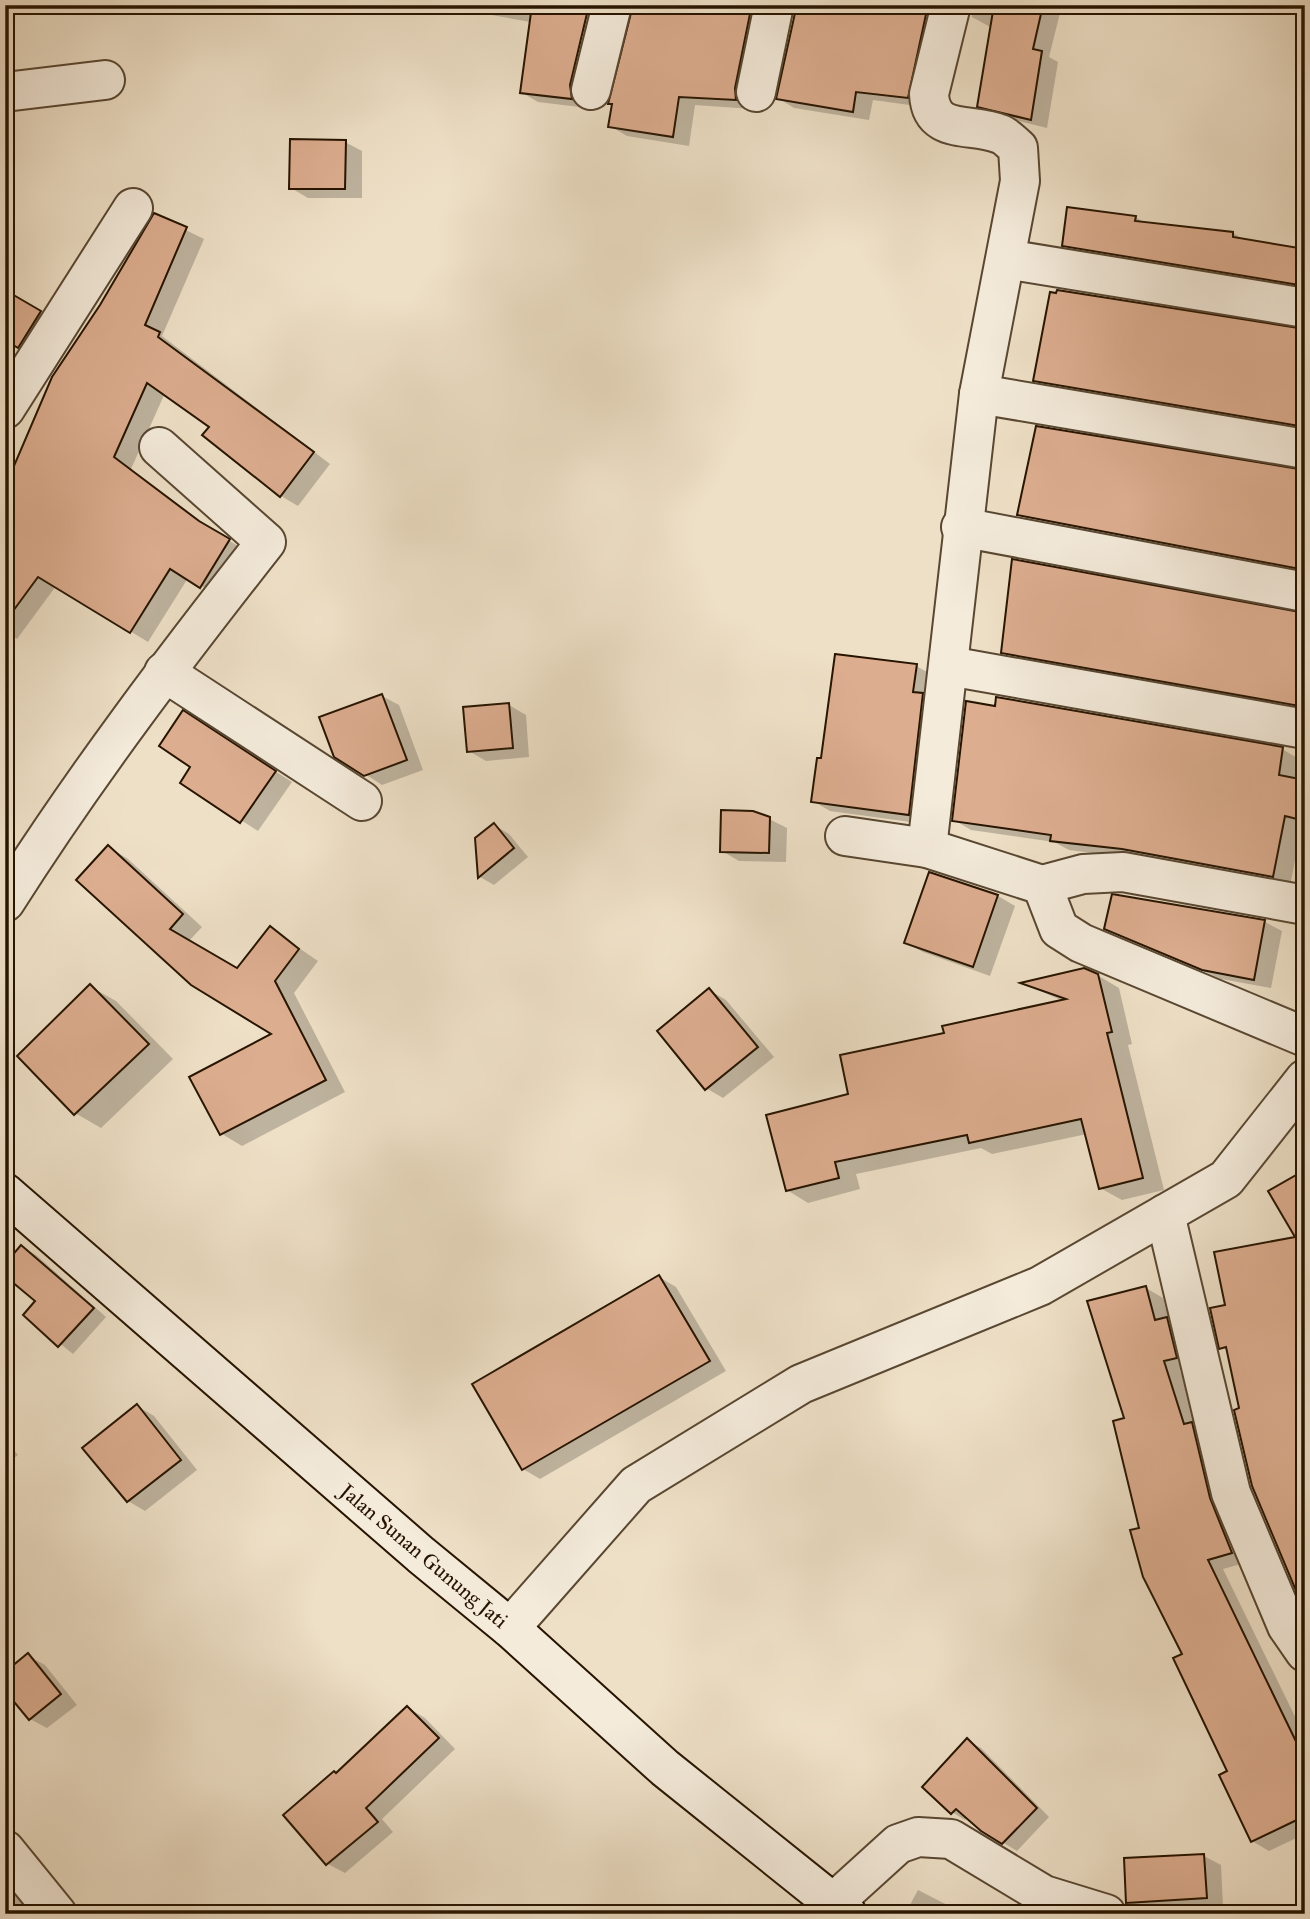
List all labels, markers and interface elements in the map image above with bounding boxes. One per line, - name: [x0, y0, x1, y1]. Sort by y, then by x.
- street label: Jalan Sunan Gunung Jati: [333, 1477, 513, 1634]

